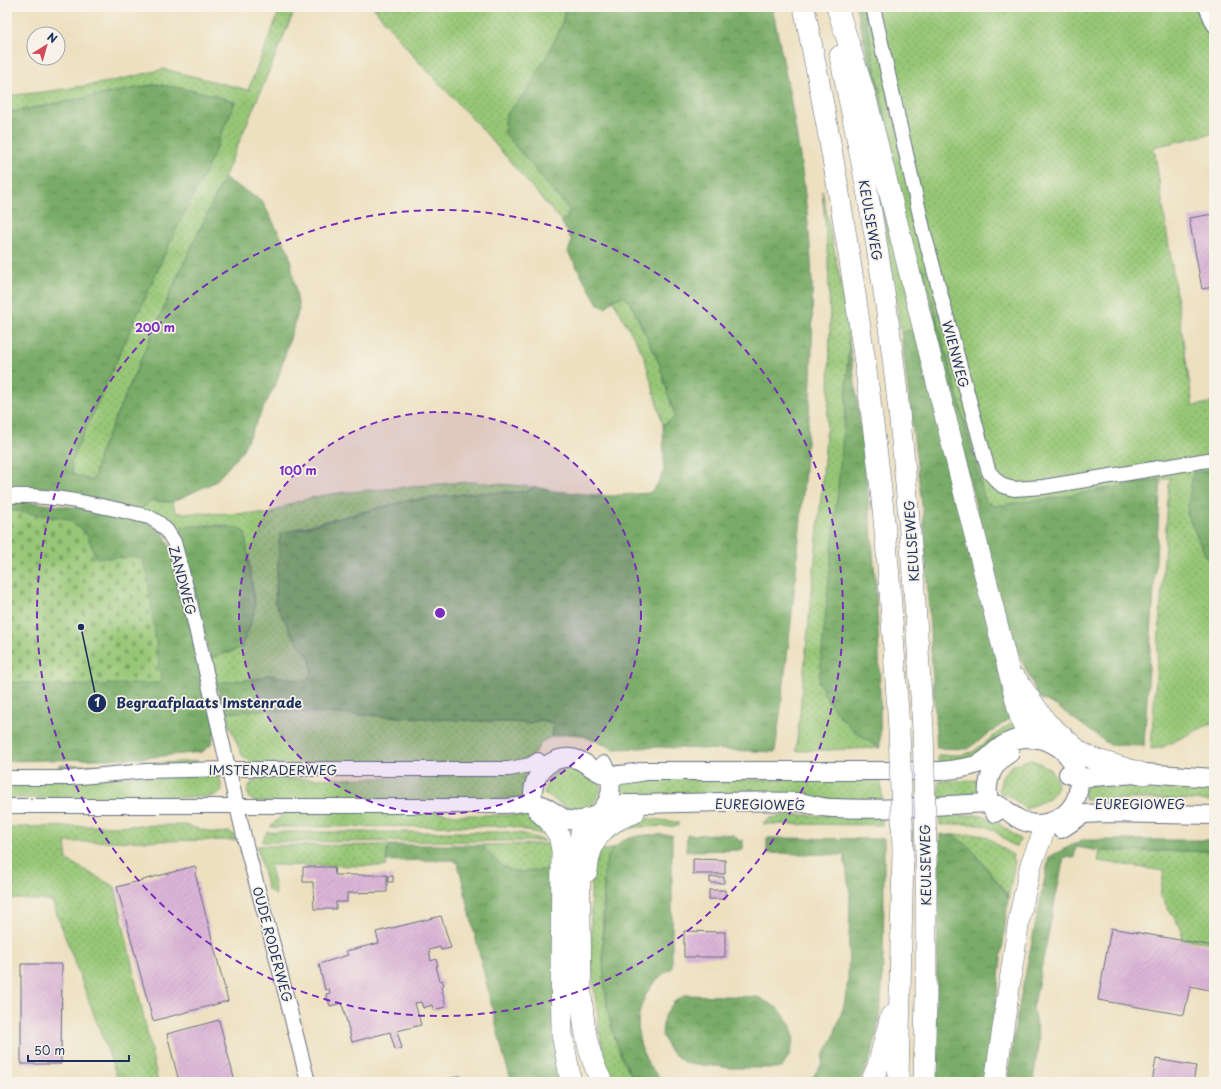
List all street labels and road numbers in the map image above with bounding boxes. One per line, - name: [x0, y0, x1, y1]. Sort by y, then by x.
- street label: KEULSEWEG: [855, 178, 888, 262]
- street label: WIENWEG: [938, 318, 974, 390]
- street label: KEULSEWEG: [899, 499, 923, 582]
- street label: ZANDWEG: [165, 543, 201, 617]
- street label: IMSTENRADERWEG: [209, 760, 338, 779]
- street label: EUREGIOWEG: [715, 794, 806, 814]
- street label: EUREGIOWEG: [1095, 794, 1186, 813]
- street label: KEULSEWEG: [915, 824, 935, 906]
- street label: OUDE RODERWEG: [248, 884, 298, 1004]

